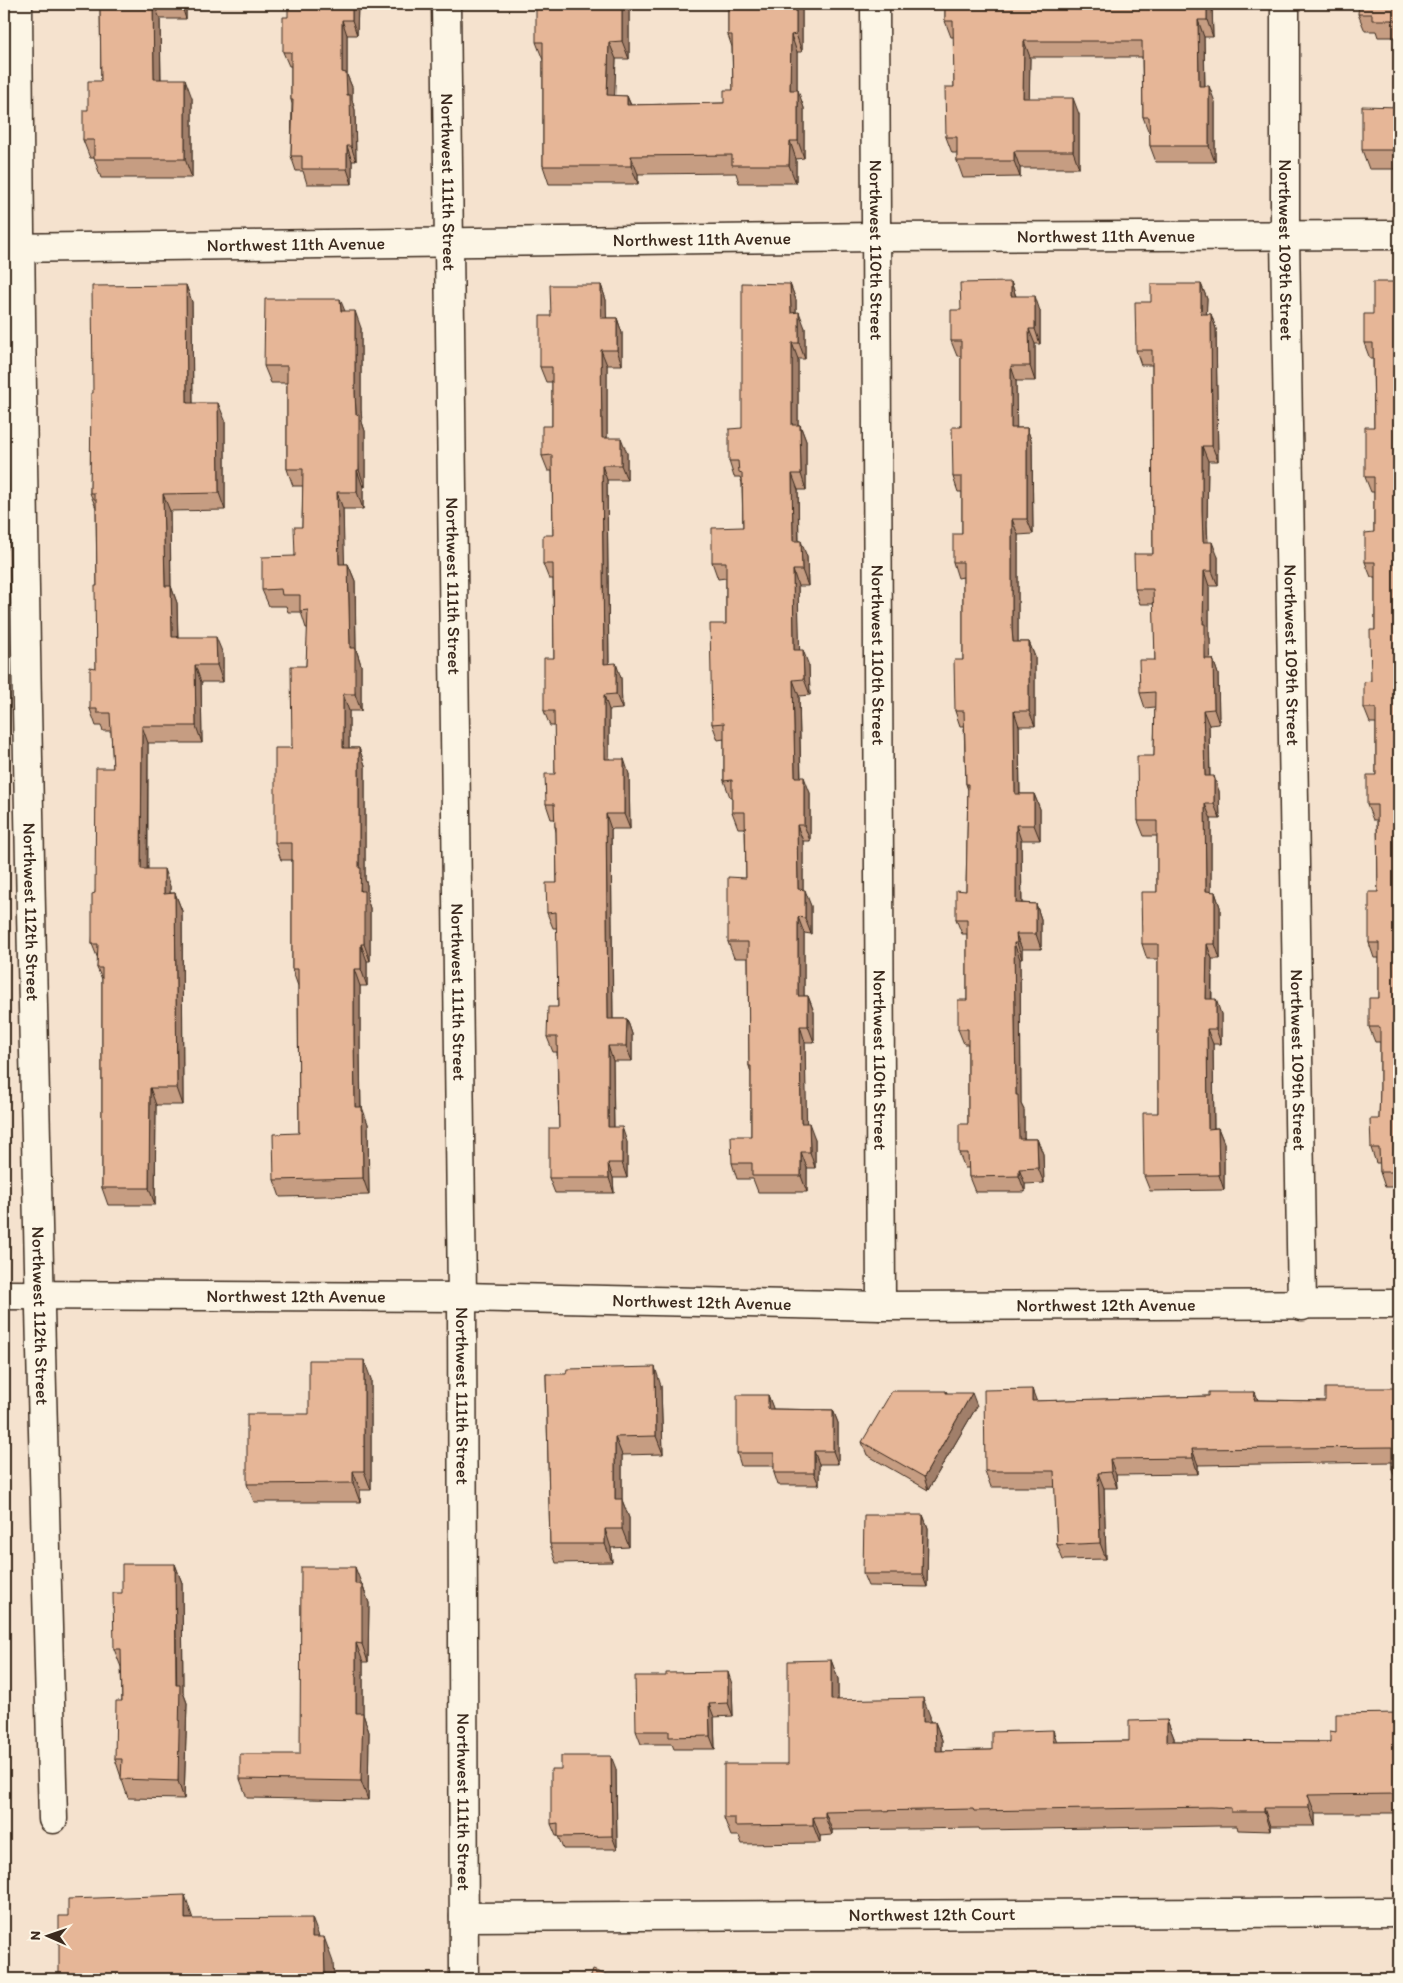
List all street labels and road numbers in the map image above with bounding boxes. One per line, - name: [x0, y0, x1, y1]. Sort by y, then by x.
- street label: Northwest 111th Street: [436, 93, 460, 271]
- street label: Northwest 109th Street: [1274, 159, 1298, 341]
- street label: Northwest 110th Street: [865, 160, 888, 340]
- street label: Northwest 11th Avenue: [1017, 225, 1195, 247]
- street label: Northwest 11th Avenue: [613, 227, 791, 251]
- street label: Northwest 11th Avenue: [207, 232, 385, 256]
- street label: Northwest 111th Street: [441, 497, 465, 675]
- street label: Northwest 109th Street: [1279, 564, 1304, 746]
- street label: Northwest 110th Street: [867, 565, 889, 745]
- street label: Northwest 112th Street: [18, 822, 44, 1002]
- street label: Northwest 111th Street: [446, 903, 470, 1081]
- street label: Northwest 109th Street: [1286, 969, 1311, 1151]
- street label: Northwest 110th Street: [868, 970, 891, 1150]
- street label: Northwest 112th Street: [27, 1226, 53, 1406]
- street label: Northwest 12th Avenue: [206, 1285, 386, 1308]
- street label: Northwest 12th Avenue: [612, 1289, 792, 1315]
- street label: Northwest 12th Avenue: [1016, 1294, 1196, 1316]
- street label: Northwest 111th Street: [451, 1307, 474, 1485]
- street label: Northwest 111th Street: [452, 1713, 475, 1891]
- street label: Northwest 12th Court: [848, 1903, 1016, 1926]

